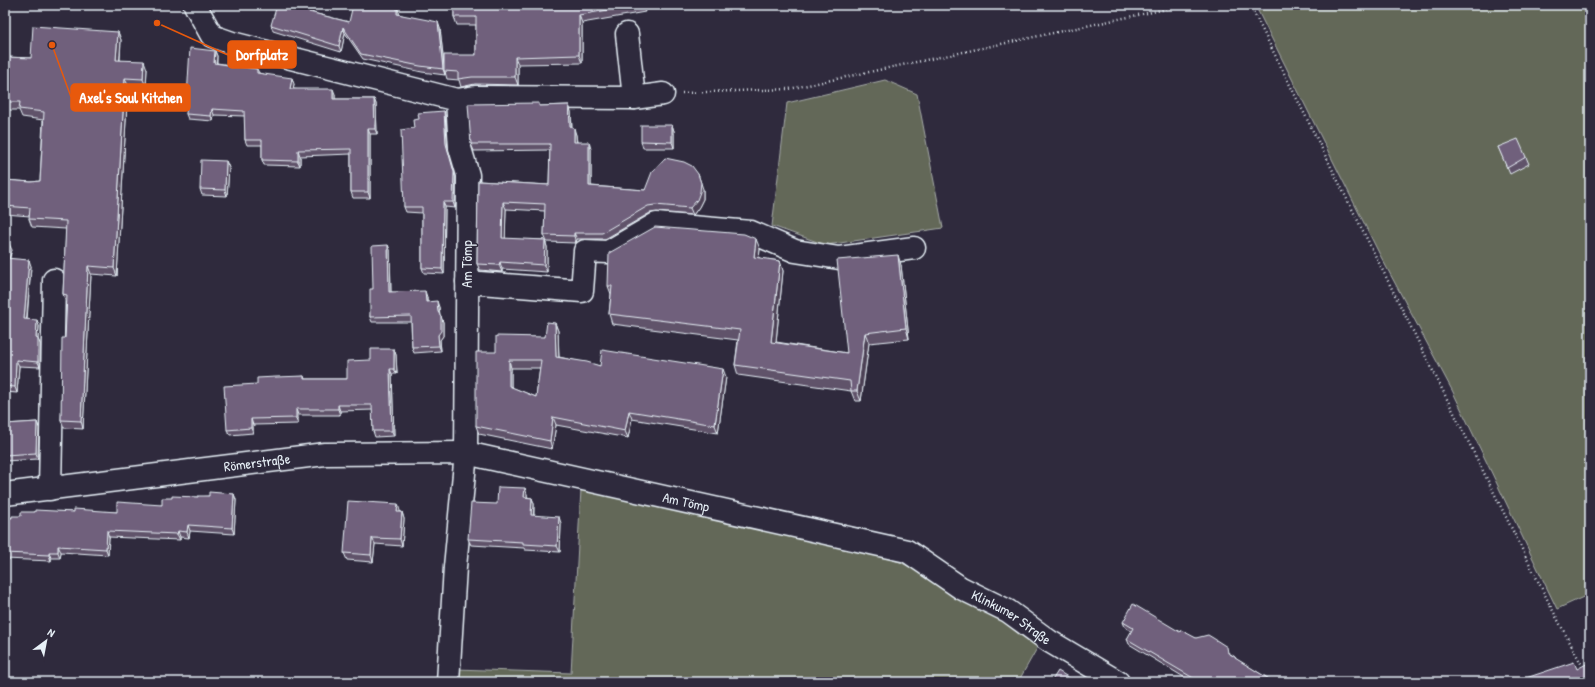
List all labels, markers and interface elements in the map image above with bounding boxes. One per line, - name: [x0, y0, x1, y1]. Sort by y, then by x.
- callout: Dorfplatz: [228, 41, 296, 68]
- text: Dorfplatz: [236, 44, 289, 66]
- callout: Axel's Soul Kitchen: [71, 84, 190, 111]
- text: Axel's Soul Kitchen: [79, 87, 183, 108]
- street label: Am Tömp: [457, 240, 477, 288]
- street label: Römerstraße: [223, 448, 292, 476]
- street label: Am Tömp: [661, 487, 711, 517]
- street label: Klinkumer Straße: [969, 585, 1056, 649]
- north arrow: [26, 621, 66, 661]
- text: N: [45, 625, 58, 640]

